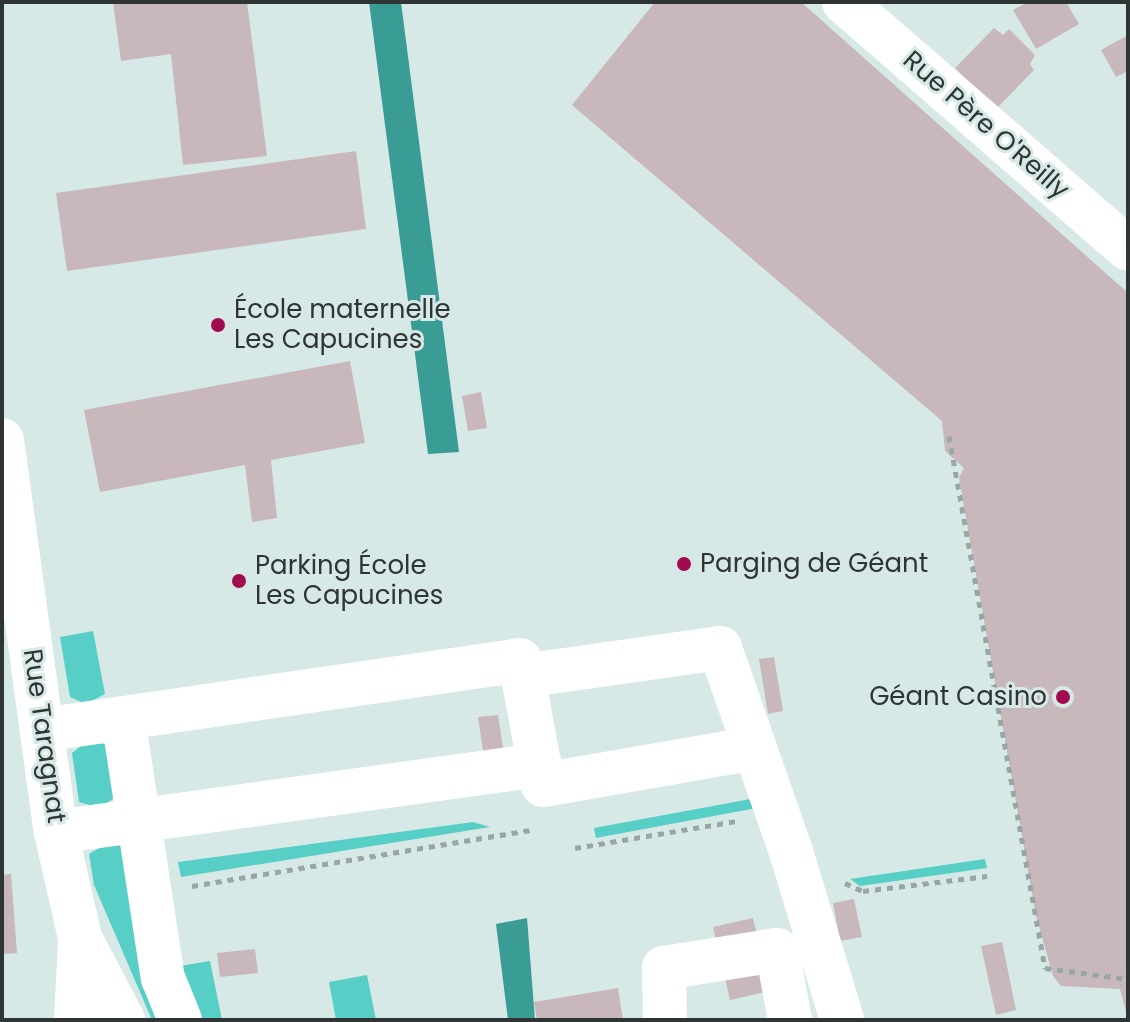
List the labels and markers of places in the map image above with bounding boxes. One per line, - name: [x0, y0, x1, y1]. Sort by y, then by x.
- place label: École maternelle Les Capucines: [234, 294, 451, 356]
- marker: École maternelle Les Capucines: [209, 316, 227, 334]
- place label: Parging de Géant: [700, 548, 928, 580]
- place label: Parking École Les Capucines: [255, 550, 443, 612]
- marker: Parging de Géant: [675, 555, 693, 573]
- marker: Parking École Les Capucines: [230, 572, 248, 590]
- place label: Géant Casino: [869, 681, 1047, 713]
- marker: Géant Casino: [1054, 688, 1072, 706]

